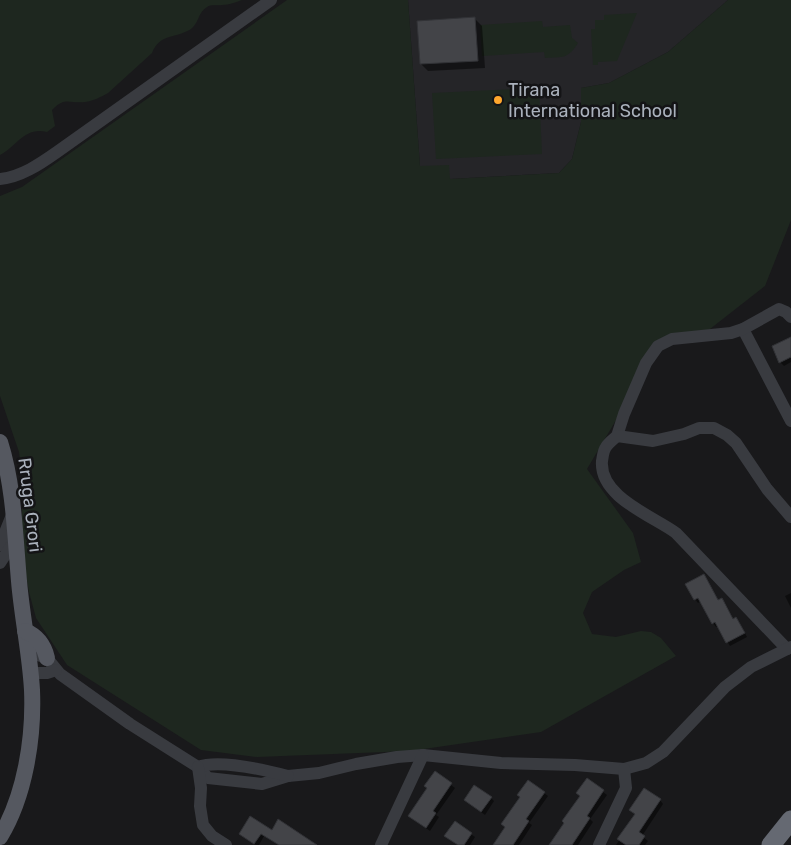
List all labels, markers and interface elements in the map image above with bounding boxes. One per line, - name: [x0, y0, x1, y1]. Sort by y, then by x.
- place label: Tirana International School: [508, 79, 677, 122]
- marker: Tirana International School: [492, 94, 504, 106]
- street label: Rruga Grori: [13, 457, 47, 553]

